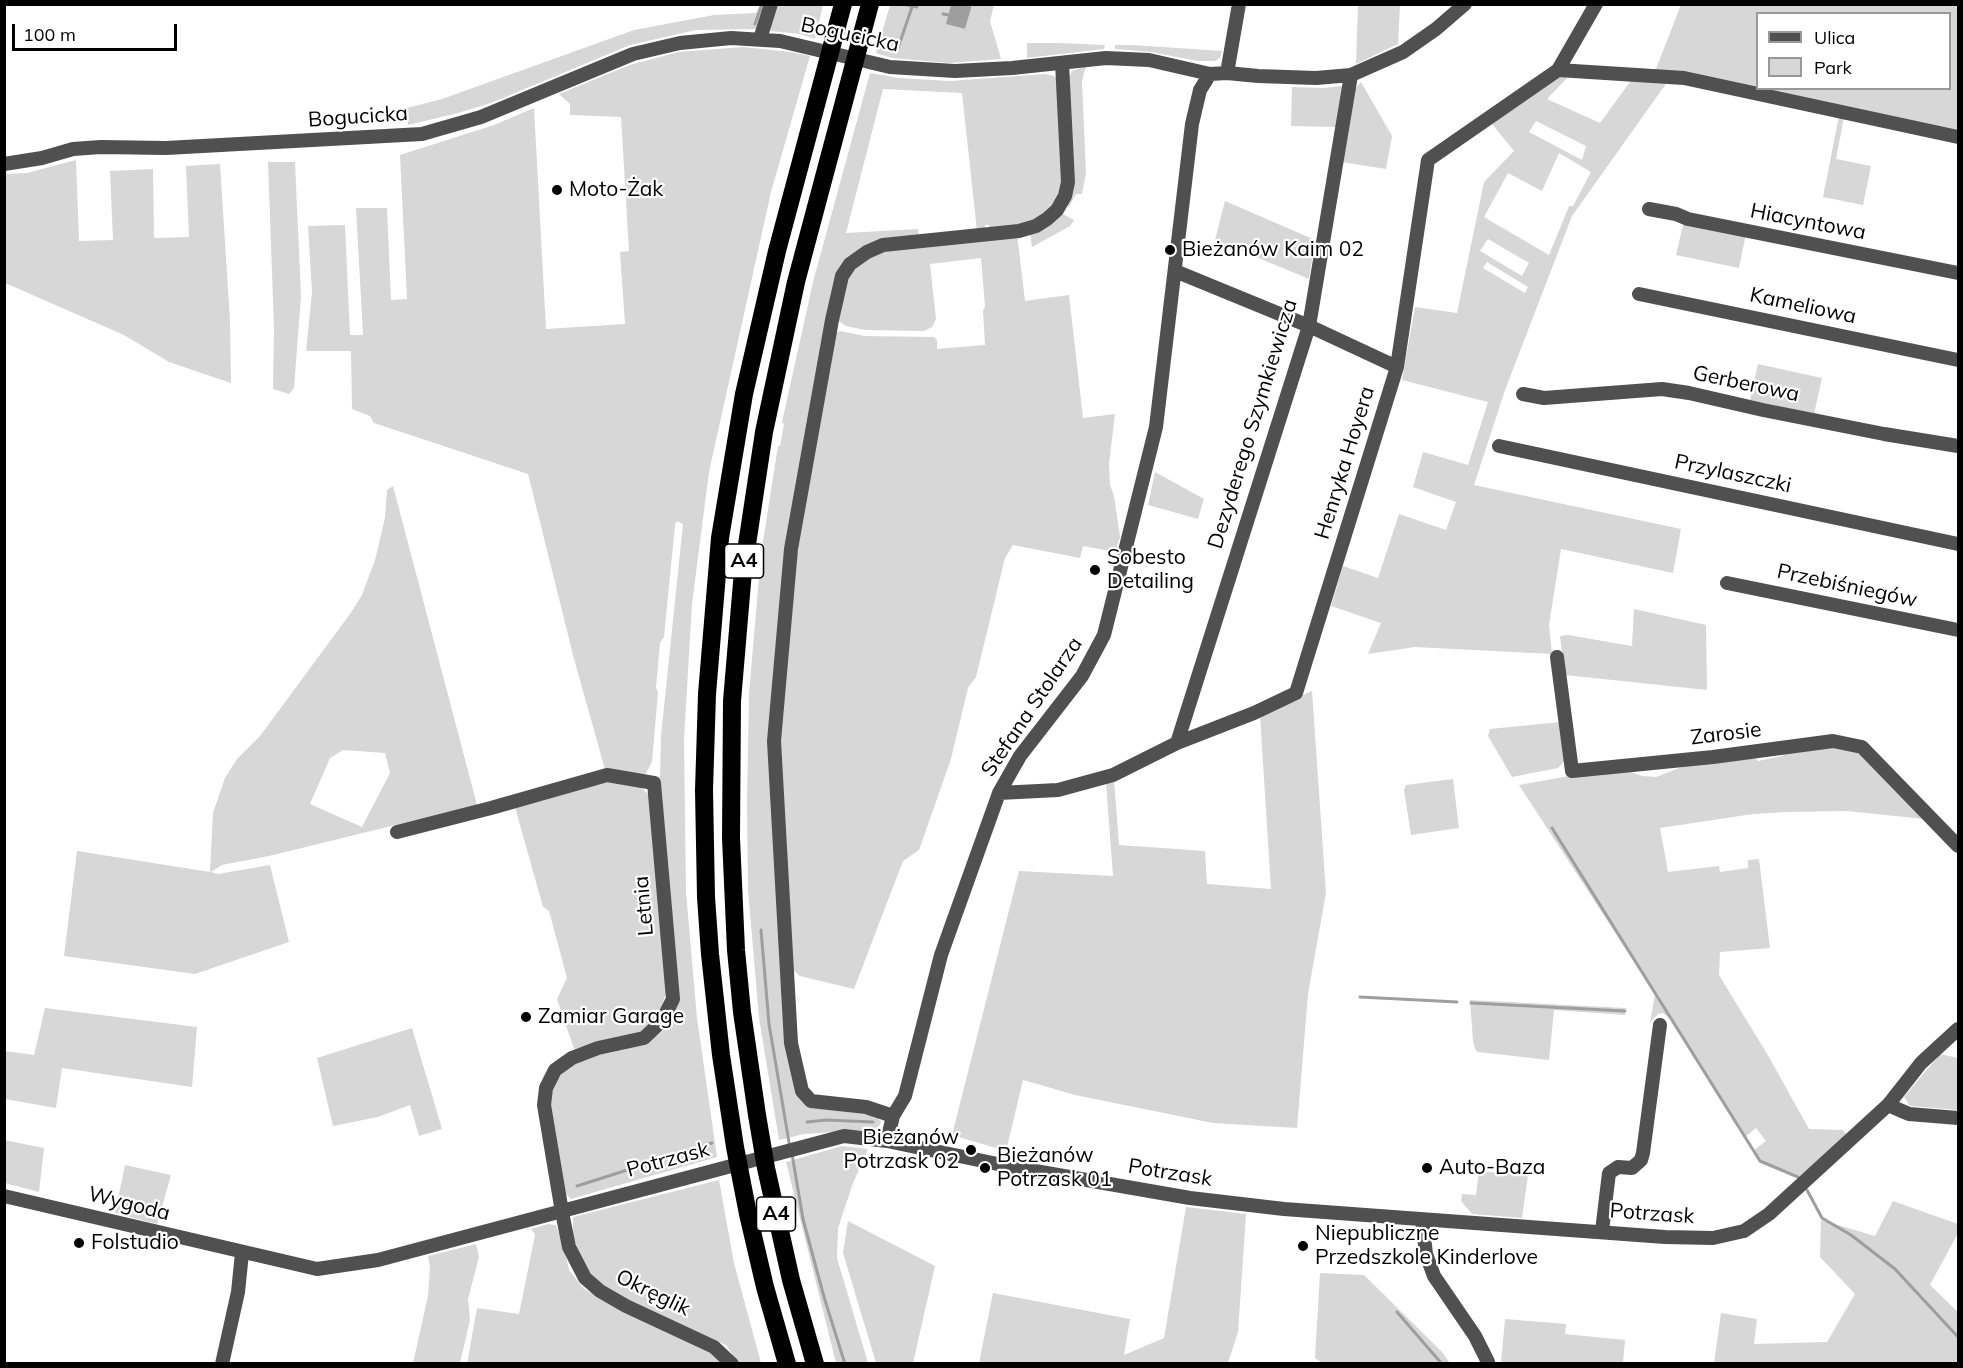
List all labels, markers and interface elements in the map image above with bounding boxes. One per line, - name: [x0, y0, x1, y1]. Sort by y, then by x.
- scale bar: [15, 12, 180, 50]
- street label: Bogucicka: [798, 12, 902, 58]
- legend: [1756, 12, 1951, 90]
- text: 100 m: [23, 23, 76, 46]
- text: Ulica: [1814, 26, 1855, 49]
- text: Park: [1814, 56, 1852, 79]
- street label: Bogucicka: [307, 101, 409, 133]
- place label: Moto-Żak: [569, 177, 663, 203]
- marker: Moto-Żak: [550, 183, 564, 197]
- street label: Hiacyntowa: [1748, 198, 1868, 246]
- place label: Bieżanów Kaim 02: [1182, 237, 1364, 263]
- marker: Bieżanów Kaim 02: [1163, 243, 1177, 257]
- street label: Kameliowa: [1747, 282, 1859, 330]
- street label: Dezyderego Szymkiewicza: [1203, 296, 1303, 552]
- street label: Gerberowa: [1690, 360, 1802, 408]
- street label: Henryka Hoyera: [1310, 384, 1380, 542]
- street label: Przylaszczki: [1672, 449, 1794, 499]
- road number: A4: [724, 544, 764, 578]
- place label: Sobesto Detailing: [1107, 545, 1194, 595]
- street label: Przebiśniegów: [1775, 559, 1919, 613]
- marker: Sobesto Detailing: [1088, 563, 1102, 577]
- street label: Stefana Stolarza: [976, 633, 1088, 781]
- street label: Zarosie: [1689, 717, 1763, 751]
- street label: Letnia: [629, 875, 659, 937]
- place label: Zamiar Garage: [538, 1004, 684, 1030]
- marker: Zamiar Garage: [519, 1010, 533, 1024]
- place label: Bieżanów Potrzask 02: [844, 1125, 959, 1175]
- street label: Potrzask: [624, 1137, 712, 1183]
- marker: Bieżanów Potrzask 02: [964, 1143, 978, 1157]
- place label: Bieżanów Potrzask 01: [997, 1143, 1112, 1193]
- street label: Potrzask: [1126, 1154, 1214, 1192]
- place label: Auto-Baza: [1439, 1155, 1545, 1181]
- marker: Bieżanów Potrzask 01: [978, 1161, 992, 1175]
- marker: Auto-Baza: [1420, 1161, 1434, 1175]
- street label: Wygoda: [85, 1182, 173, 1226]
- road number: A4: [756, 1197, 796, 1231]
- street label: Potrzask: [1609, 1198, 1695, 1230]
- place label: Niepubliczne Przedszkole Kinderlove: [1315, 1221, 1538, 1271]
- place label: Folstudio: [91, 1230, 179, 1256]
- marker: Folstudio: [72, 1236, 86, 1250]
- marker: Niepubliczne Przedszkole Kinderlove: [1296, 1239, 1310, 1253]
- street label: Okręglik: [612, 1264, 694, 1322]

